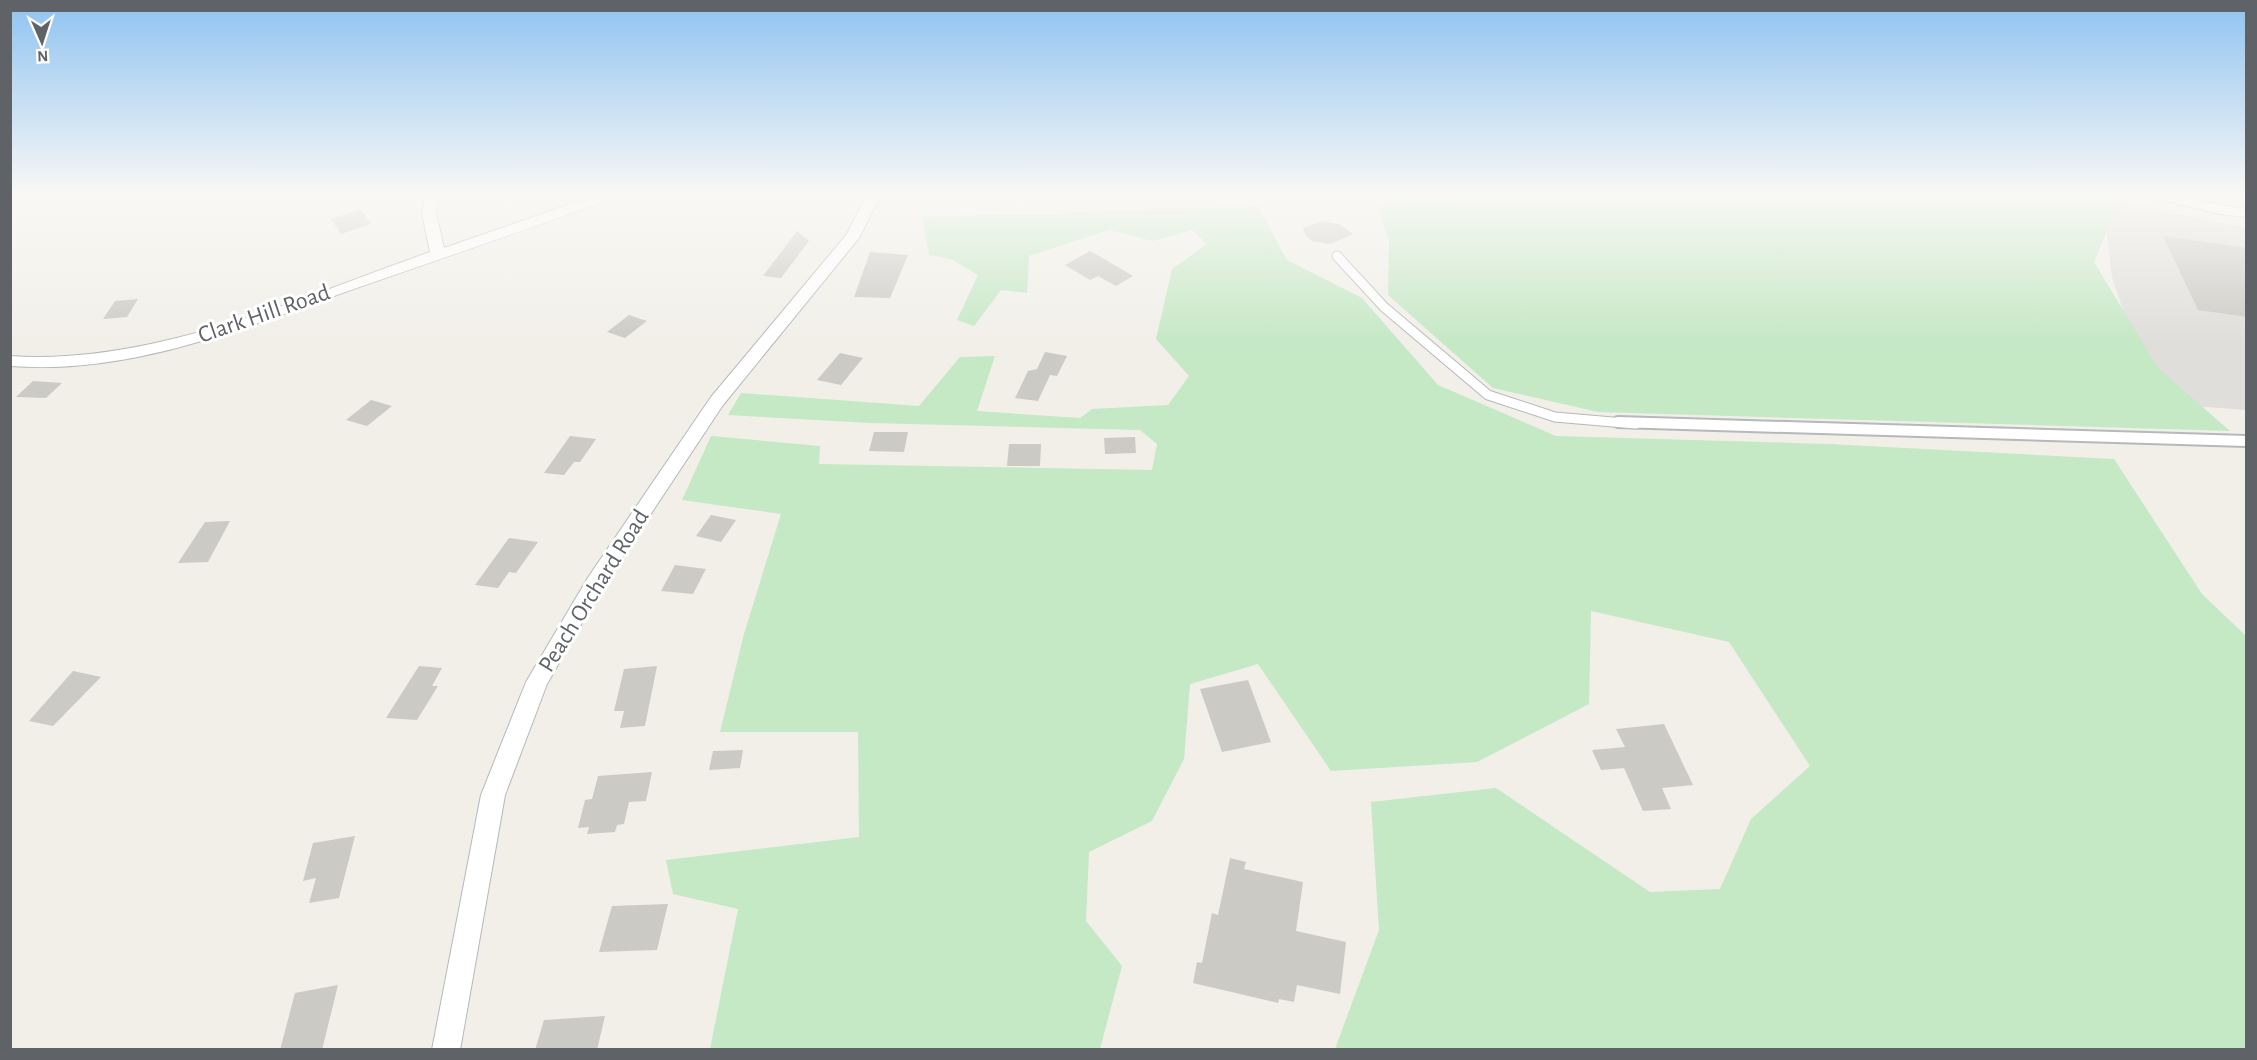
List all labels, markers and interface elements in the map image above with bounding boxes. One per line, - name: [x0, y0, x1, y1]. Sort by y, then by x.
- north arrow: [12, 12, 72, 72]
- text: N: [37, 48, 49, 64]
- street label: Clark Hill Road: [195, 280, 333, 348]
- street label: Peach Orchard Road: [534, 505, 654, 677]

